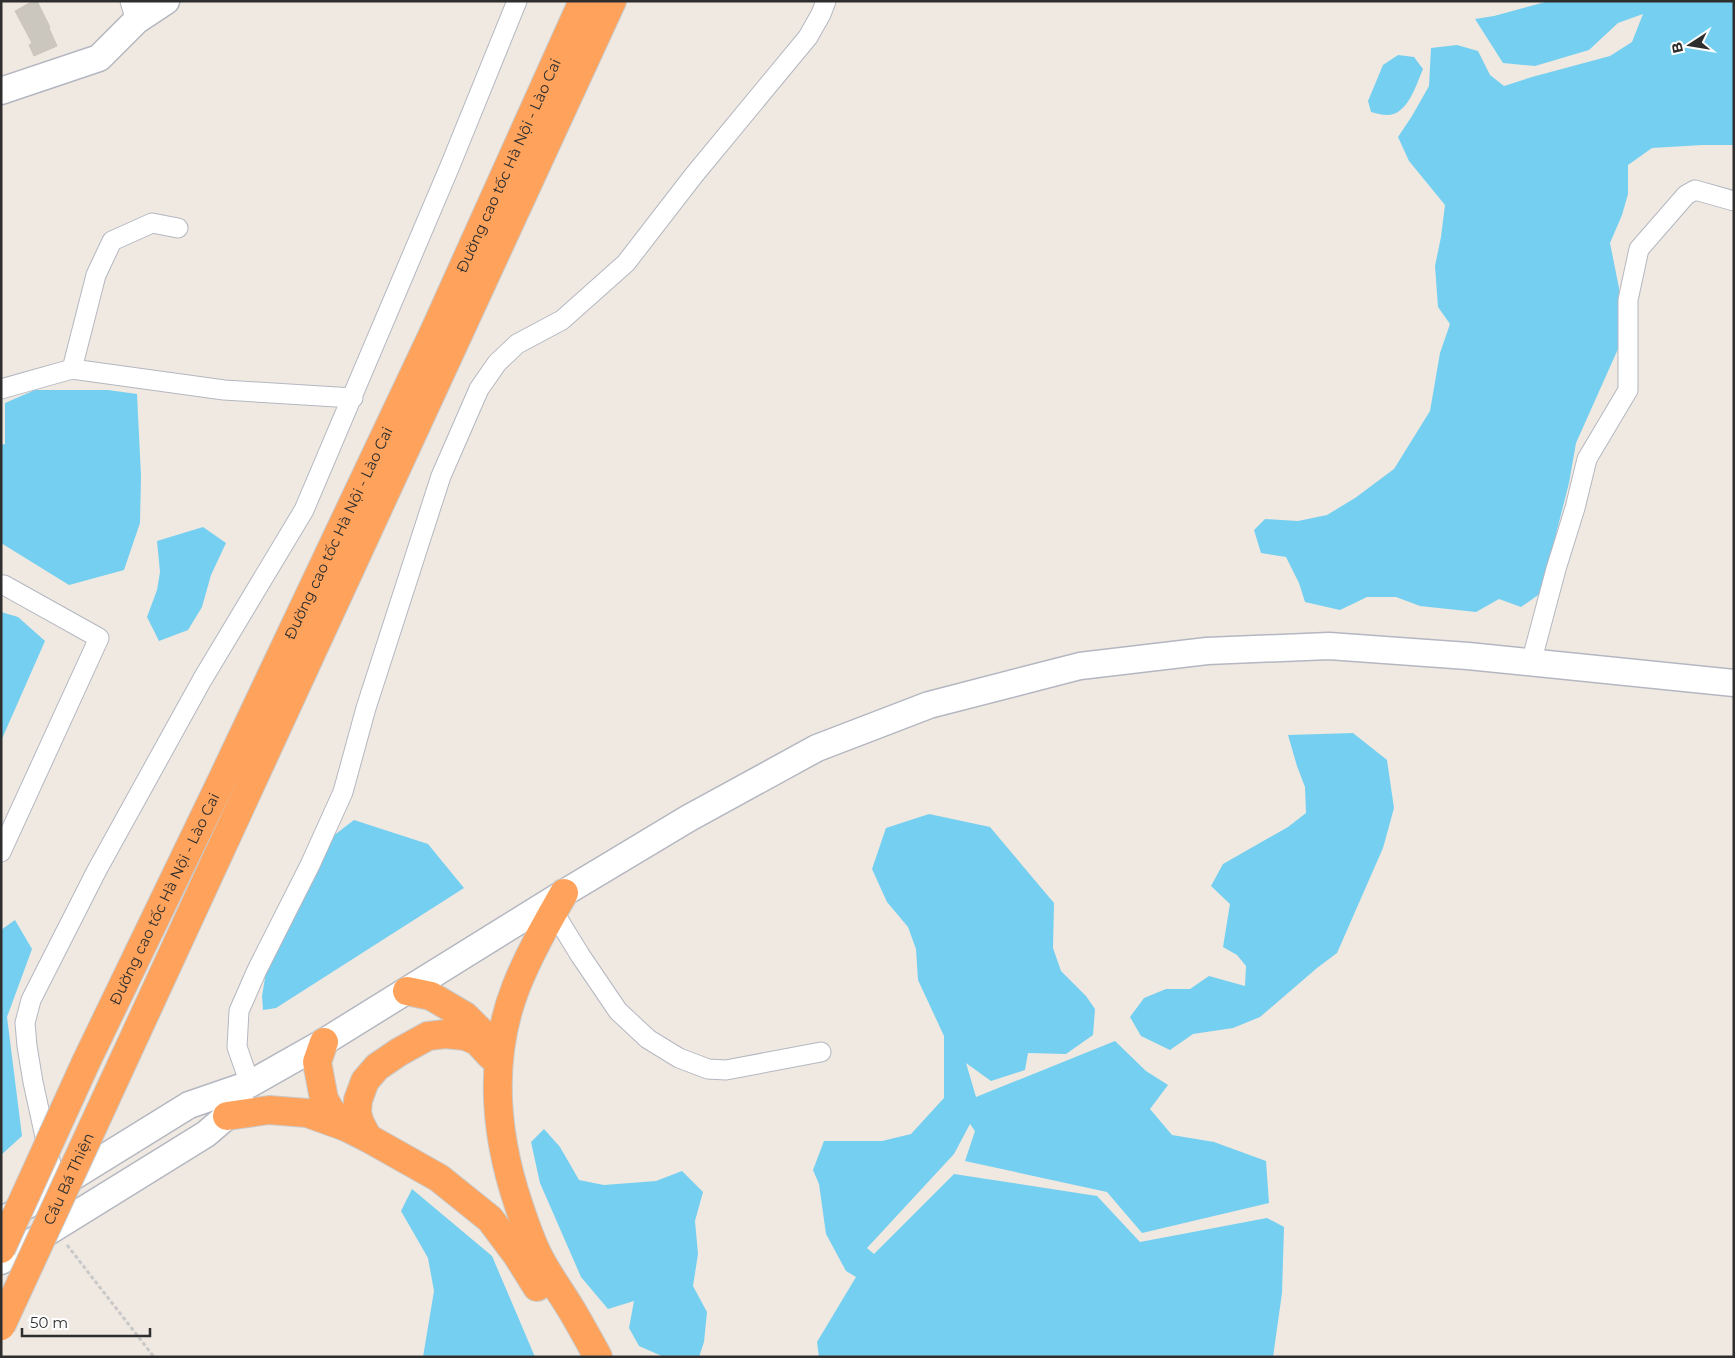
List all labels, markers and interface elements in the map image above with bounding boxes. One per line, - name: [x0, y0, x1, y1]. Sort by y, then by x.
- north arrow: [1665, 20, 1715, 70]
- text: B: [1667, 40, 1687, 55]
- street label: Đường cao tốc Hà Nội - Lào Cai: [452, 55, 565, 276]
- street label: Đường cao tốc Hà Nội - Lào Cai: [280, 424, 397, 643]
- street label: Đường cao tốc Hà Nội - Lào Cai: [105, 790, 223, 1008]
- street label: Cầu Bá Thiện: [39, 1129, 98, 1228]
- scale bar: [22, 1306, 150, 1338]
- text: 50 m: [30, 1313, 68, 1332]

